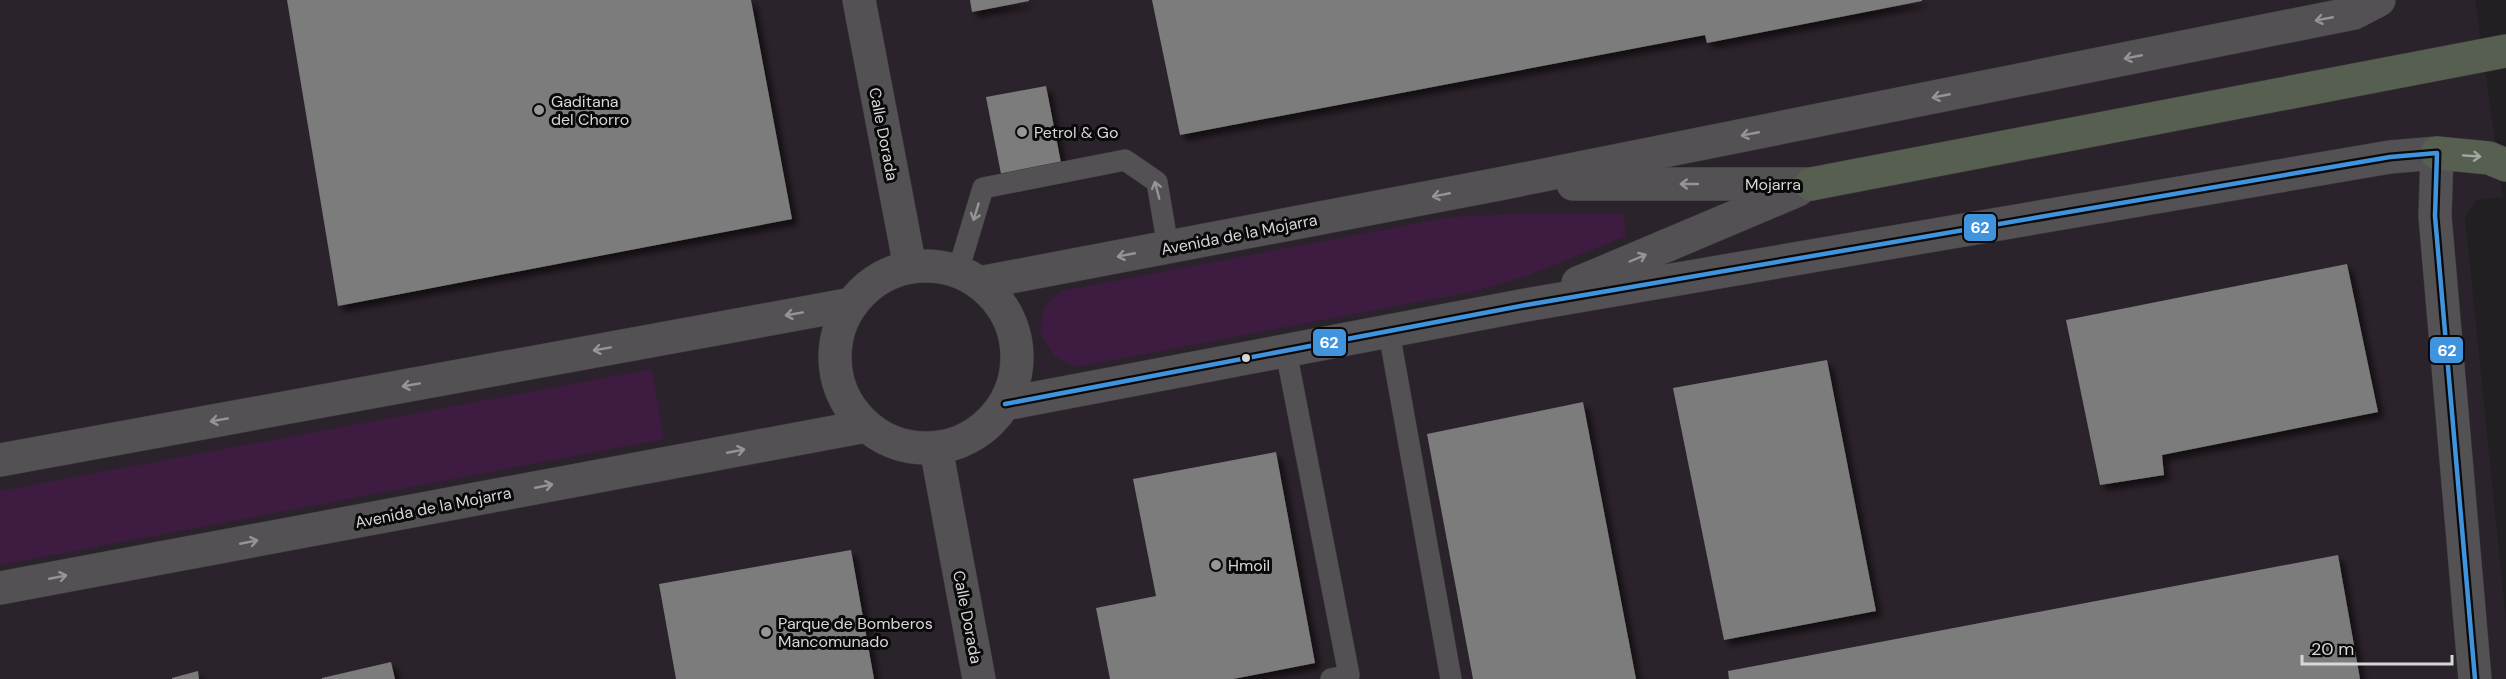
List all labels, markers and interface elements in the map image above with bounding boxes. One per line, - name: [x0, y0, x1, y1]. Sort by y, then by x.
- one-way arrow: [2315, 14, 2334, 25]
- one-way arrow: [2123, 52, 2143, 63]
- street label: Calle Dorada: [864, 86, 903, 182]
- one-way arrow: [1932, 90, 1951, 102]
- place label: Gaditana del Chorro: [551, 91, 629, 130]
- marker: Gaditana del Chorro: [532, 103, 546, 117]
- place label: Petrol & Go: [1034, 122, 1118, 143]
- marker: Petrol & Go: [1015, 125, 1029, 139]
- one-way arrow: [1741, 129, 1761, 140]
- one-way arrow: [2462, 151, 2482, 162]
- street label: Mojarra: [1745, 174, 1801, 195]
- one-way arrow: [1680, 178, 1700, 190]
- one-way arrow: [1151, 181, 1163, 200]
- one-way arrow: [1432, 190, 1451, 201]
- one-way arrow: [970, 202, 981, 221]
- street label: Avenida de la Mojarra: [1159, 209, 1319, 260]
- line badge: 62: [1963, 213, 1997, 242]
- text: 62: [1970, 217, 1990, 238]
- one-way arrow: [1116, 250, 1136, 261]
- one-way arrow: [1628, 252, 1646, 263]
- one-way arrow: [785, 309, 805, 320]
- line badge: 62: [1312, 328, 1347, 357]
- text: 62: [1319, 332, 1339, 353]
- line badge: 62: [2429, 336, 2464, 364]
- text: 62: [2437, 340, 2457, 361]
- one-way arrow: [593, 344, 613, 355]
- unlabelled marker: [1240, 352, 1252, 364]
- one-way arrow: [401, 380, 421, 391]
- one-way arrow: [210, 415, 229, 426]
- one-way arrow: [725, 445, 745, 456]
- one-way arrow: [534, 481, 553, 492]
- street label: Avenida de la Mojarra: [353, 482, 513, 533]
- one-way arrow: [239, 536, 259, 547]
- place label: Hmoil: [1228, 555, 1270, 576]
- marker: Hmoil: [1209, 558, 1223, 572]
- street label: Calle Dorada: [948, 569, 987, 665]
- one-way arrow: [47, 571, 67, 582]
- place label: Parque de Bomberos Mancomunado: [778, 613, 933, 652]
- marker: Parque de Bomberos Mancomunado: [759, 625, 773, 639]
- scale bar: [2302, 628, 2452, 666]
- text: 20 m: [2311, 637, 2354, 661]

